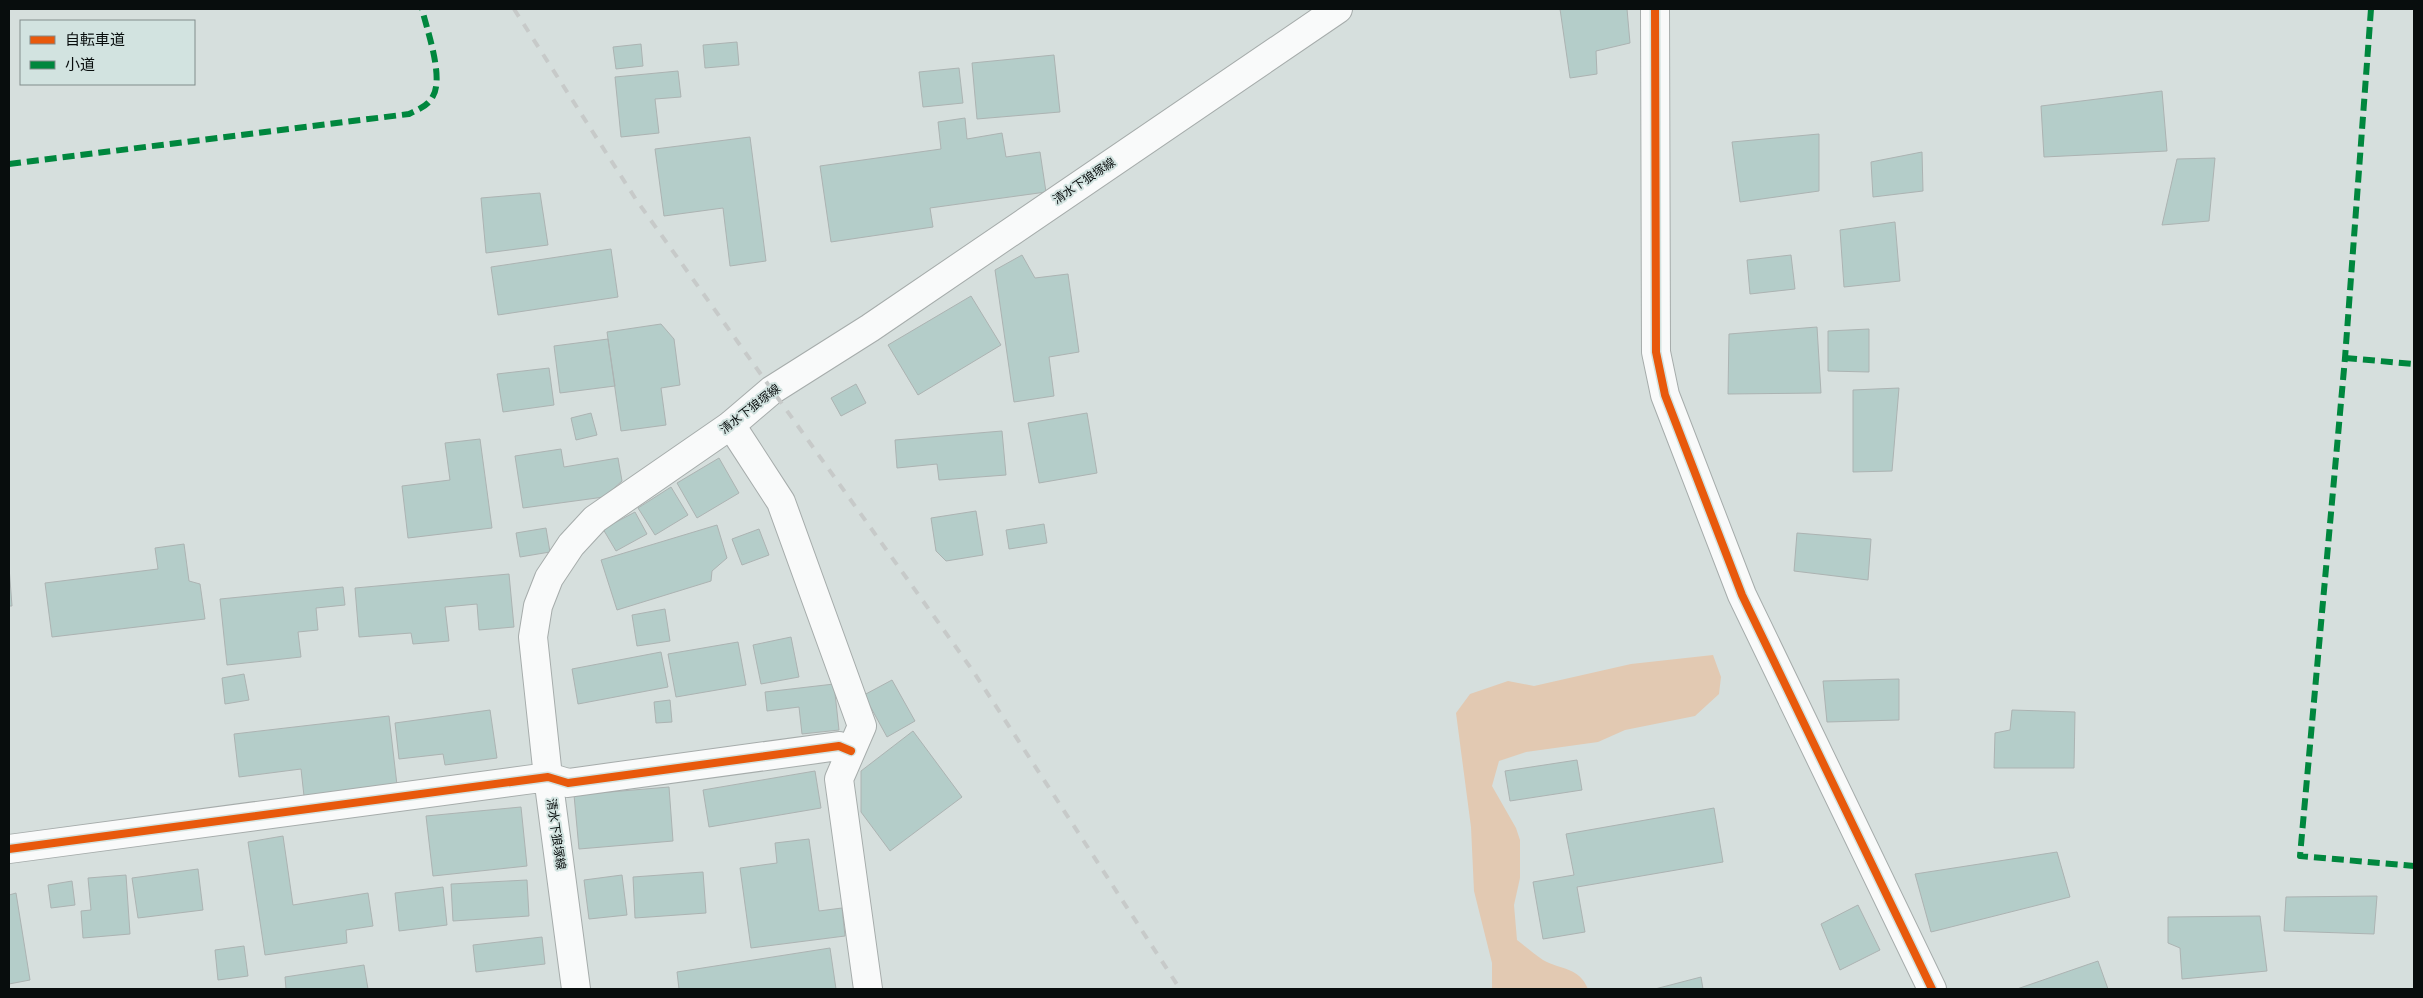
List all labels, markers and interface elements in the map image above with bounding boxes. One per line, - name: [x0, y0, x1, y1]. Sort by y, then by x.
- legend: [20, 20, 195, 85]
- text: 自転車道: [65, 32, 125, 48]
- text: 小道: [65, 57, 95, 73]
- street label: 清水下狼塚線: [1050, 155, 1118, 207]
- street label: 清水下狼塚線: [717, 381, 783, 437]
- street label: 清水下狼塚線: [544, 797, 568, 871]

